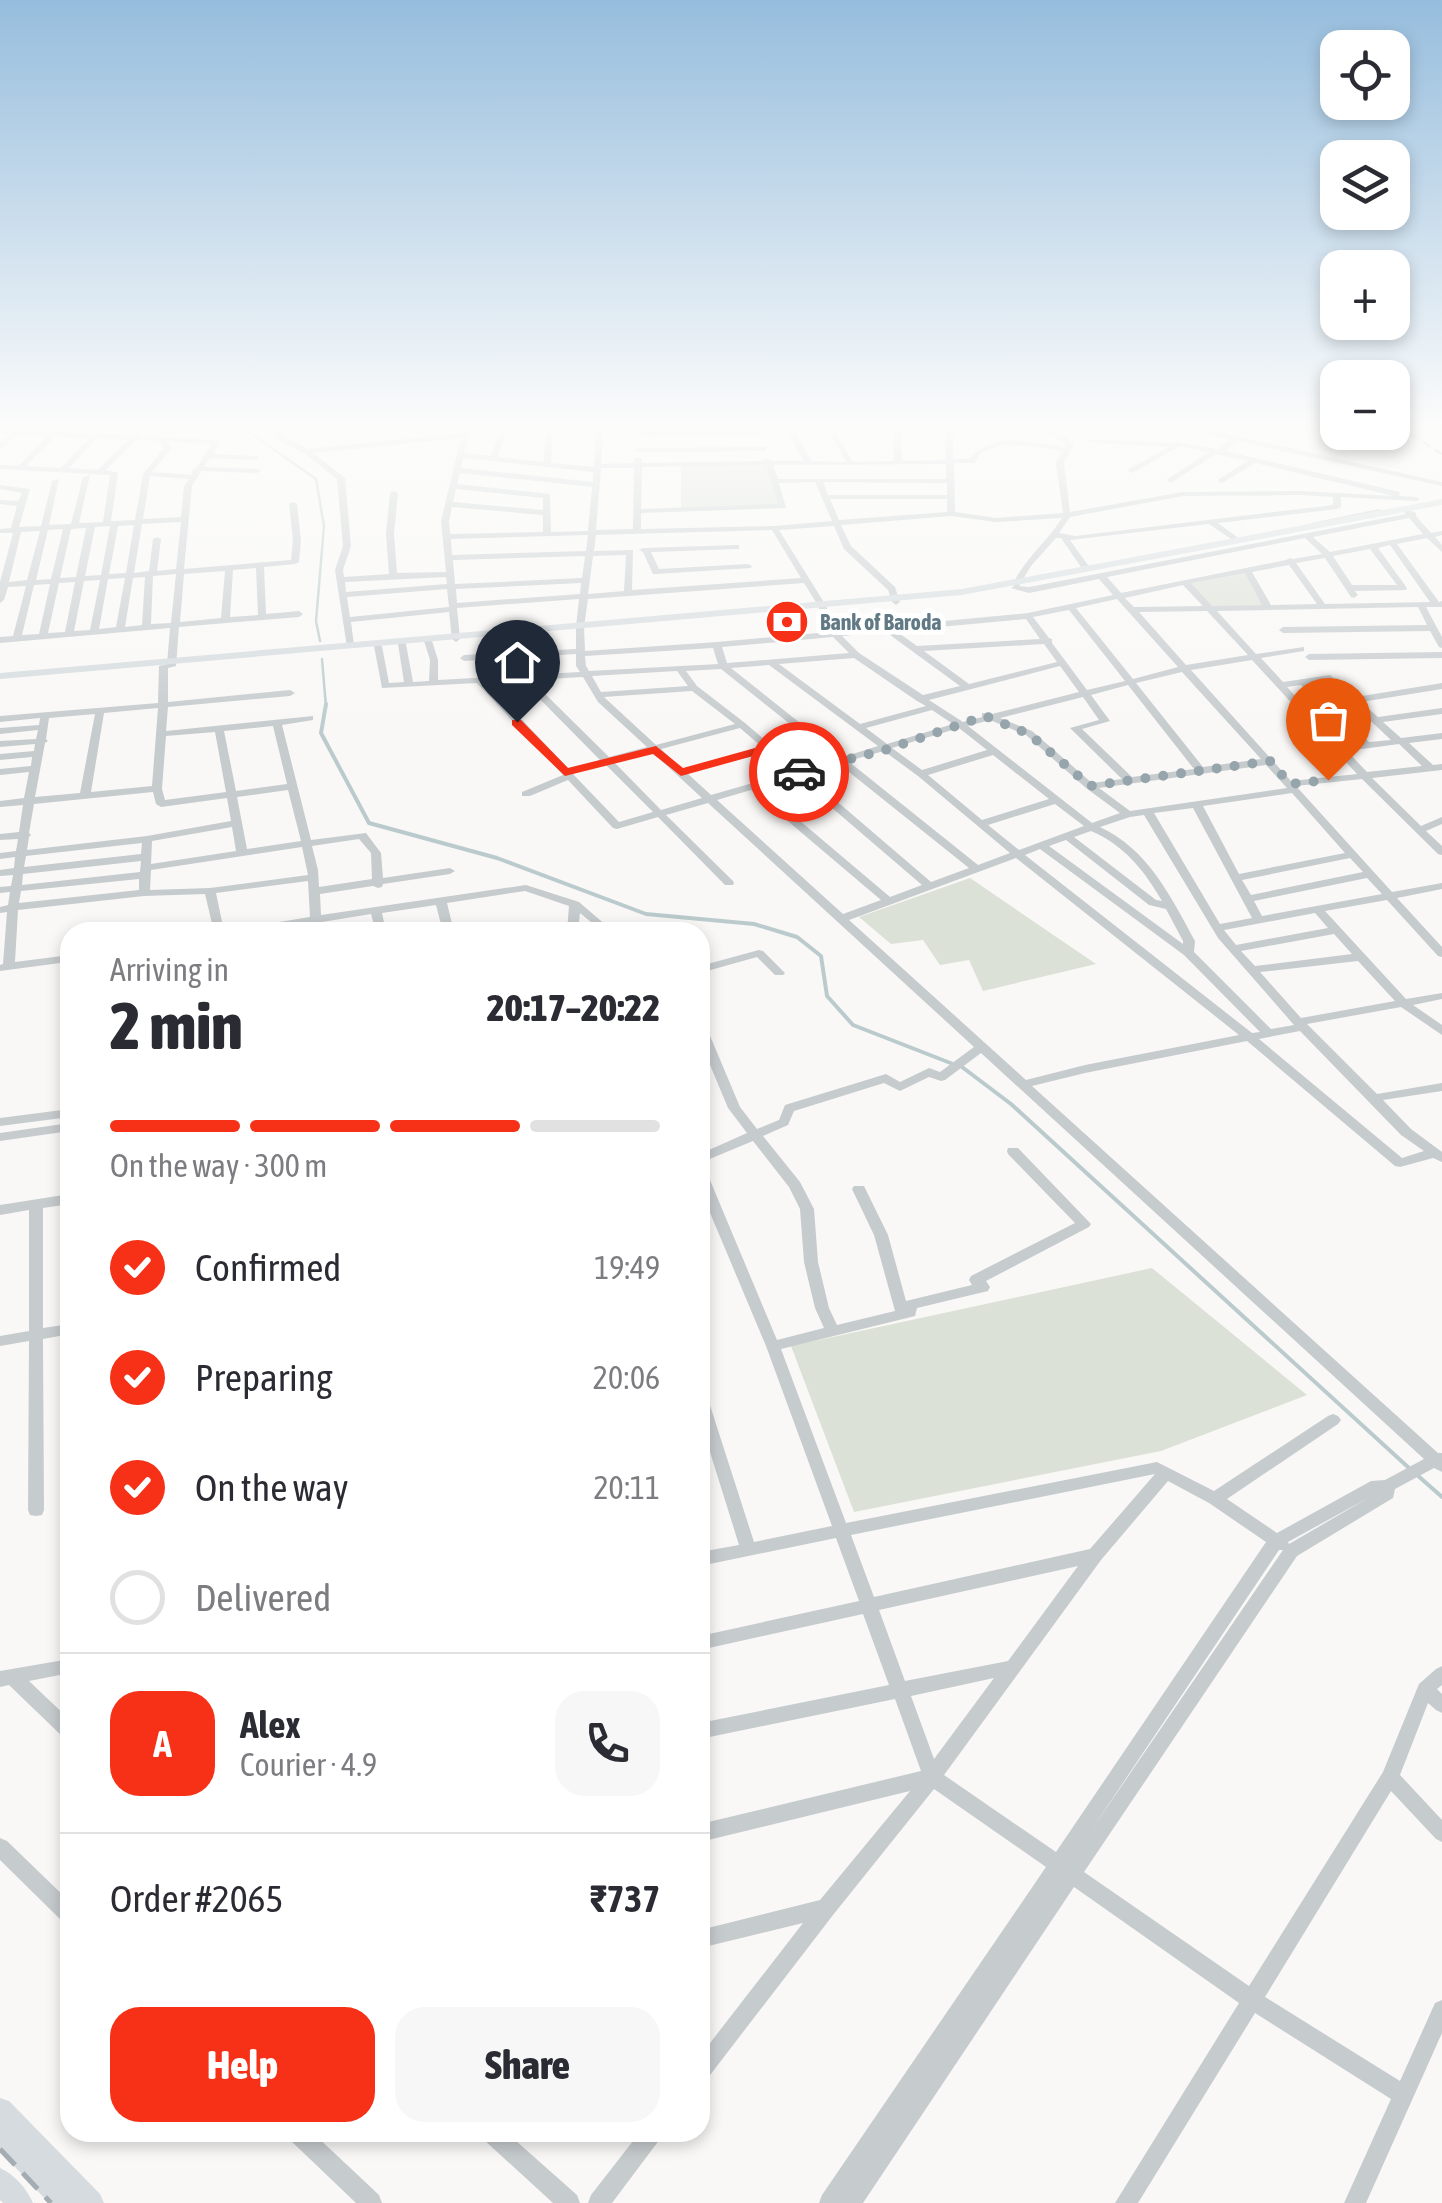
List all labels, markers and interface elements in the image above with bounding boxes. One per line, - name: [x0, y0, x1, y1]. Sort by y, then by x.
- map controls: [1320, 30, 1410, 450]
- button: locate: [1320, 30, 1410, 120]
- button: layers: [1320, 140, 1410, 230]
- button: +: [1320, 250, 1410, 340]
- button: −: [1320, 360, 1410, 450]
- bank icon: Bank of Baroda: [764, 599, 810, 645]
- place label: Bank of Baroda: [820, 609, 942, 635]
- pin: [475, 620, 560, 723]
- icon: home: [490, 635, 545, 690]
- pin: [1286, 678, 1371, 781]
- icon: bag: [1301, 693, 1356, 748]
- courier: [749, 722, 849, 822]
- icon: car: [772, 745, 827, 800]
- text: Arriving in: [110, 951, 229, 988]
- text: 20:17–20:22: [487, 986, 660, 1029]
- text: 2 min: [110, 988, 243, 1063]
- text: On the way · 300 m: [110, 1147, 327, 1184]
- icon: check: [110, 1240, 165, 1295]
- text: Confirmed: [195, 1246, 341, 1289]
- text: 19:49: [594, 1249, 660, 1286]
- icon: check: [110, 1350, 165, 1405]
- text: Preparing: [195, 1356, 333, 1399]
- text: 20:06: [593, 1359, 660, 1396]
- icon: check: [110, 1460, 165, 1515]
- text: On the way: [195, 1466, 348, 1509]
- text: 20:11: [594, 1469, 660, 1506]
- text: Delivered: [195, 1576, 331, 1619]
- button: phone: [555, 1691, 660, 1796]
- text: Alex: [240, 1703, 301, 1746]
- text: A: [153, 1722, 172, 1765]
- text: Courier · 4.9: [240, 1746, 377, 1783]
- text: Order #2065: [110, 1877, 283, 1920]
- text: ₹737: [590, 1877, 660, 1920]
- button: Help: [110, 2007, 375, 2122]
- button: Share: [395, 2007, 660, 2122]

